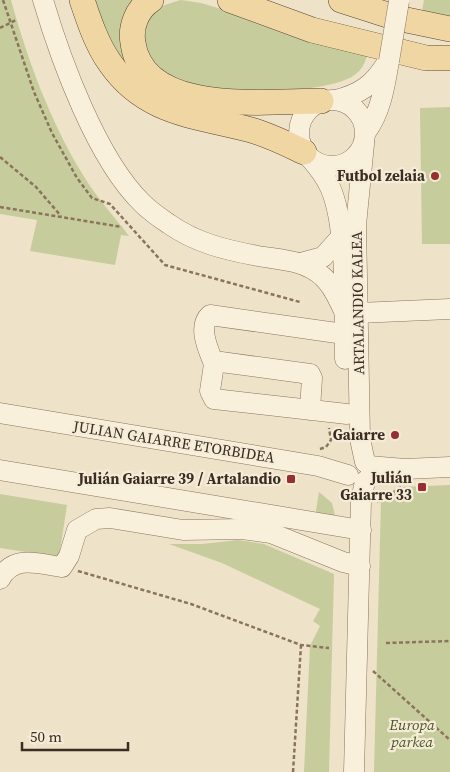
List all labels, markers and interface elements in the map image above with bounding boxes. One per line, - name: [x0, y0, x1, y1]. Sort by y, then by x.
- place label: Futbol zelaia: [337, 165, 426, 186]
- marker: Futbol zelaia: [429, 170, 441, 182]
- street label: ARTALANDIO KALEA: [346, 231, 369, 375]
- street label: JULIAN GAIARRE ETORBIDEA: [71, 415, 276, 468]
- place label: Gaiarre: [333, 424, 385, 445]
- marker: Gaiarre: [389, 429, 401, 441]
- place label: Julián Gaiarre 33: [340, 467, 412, 505]
- place label: Julián Gaiarre 39 / Artalandio: [77, 468, 282, 489]
- marker: Julián Gaiarre 39 / Artalandio: [285, 473, 297, 485]
- marker: Julián Gaiarre 33: [416, 481, 428, 493]
- park label: Europa parkea: [388, 714, 435, 752]
- scale bar: [22, 720, 129, 752]
- text: 50 m: [30, 726, 62, 747]

